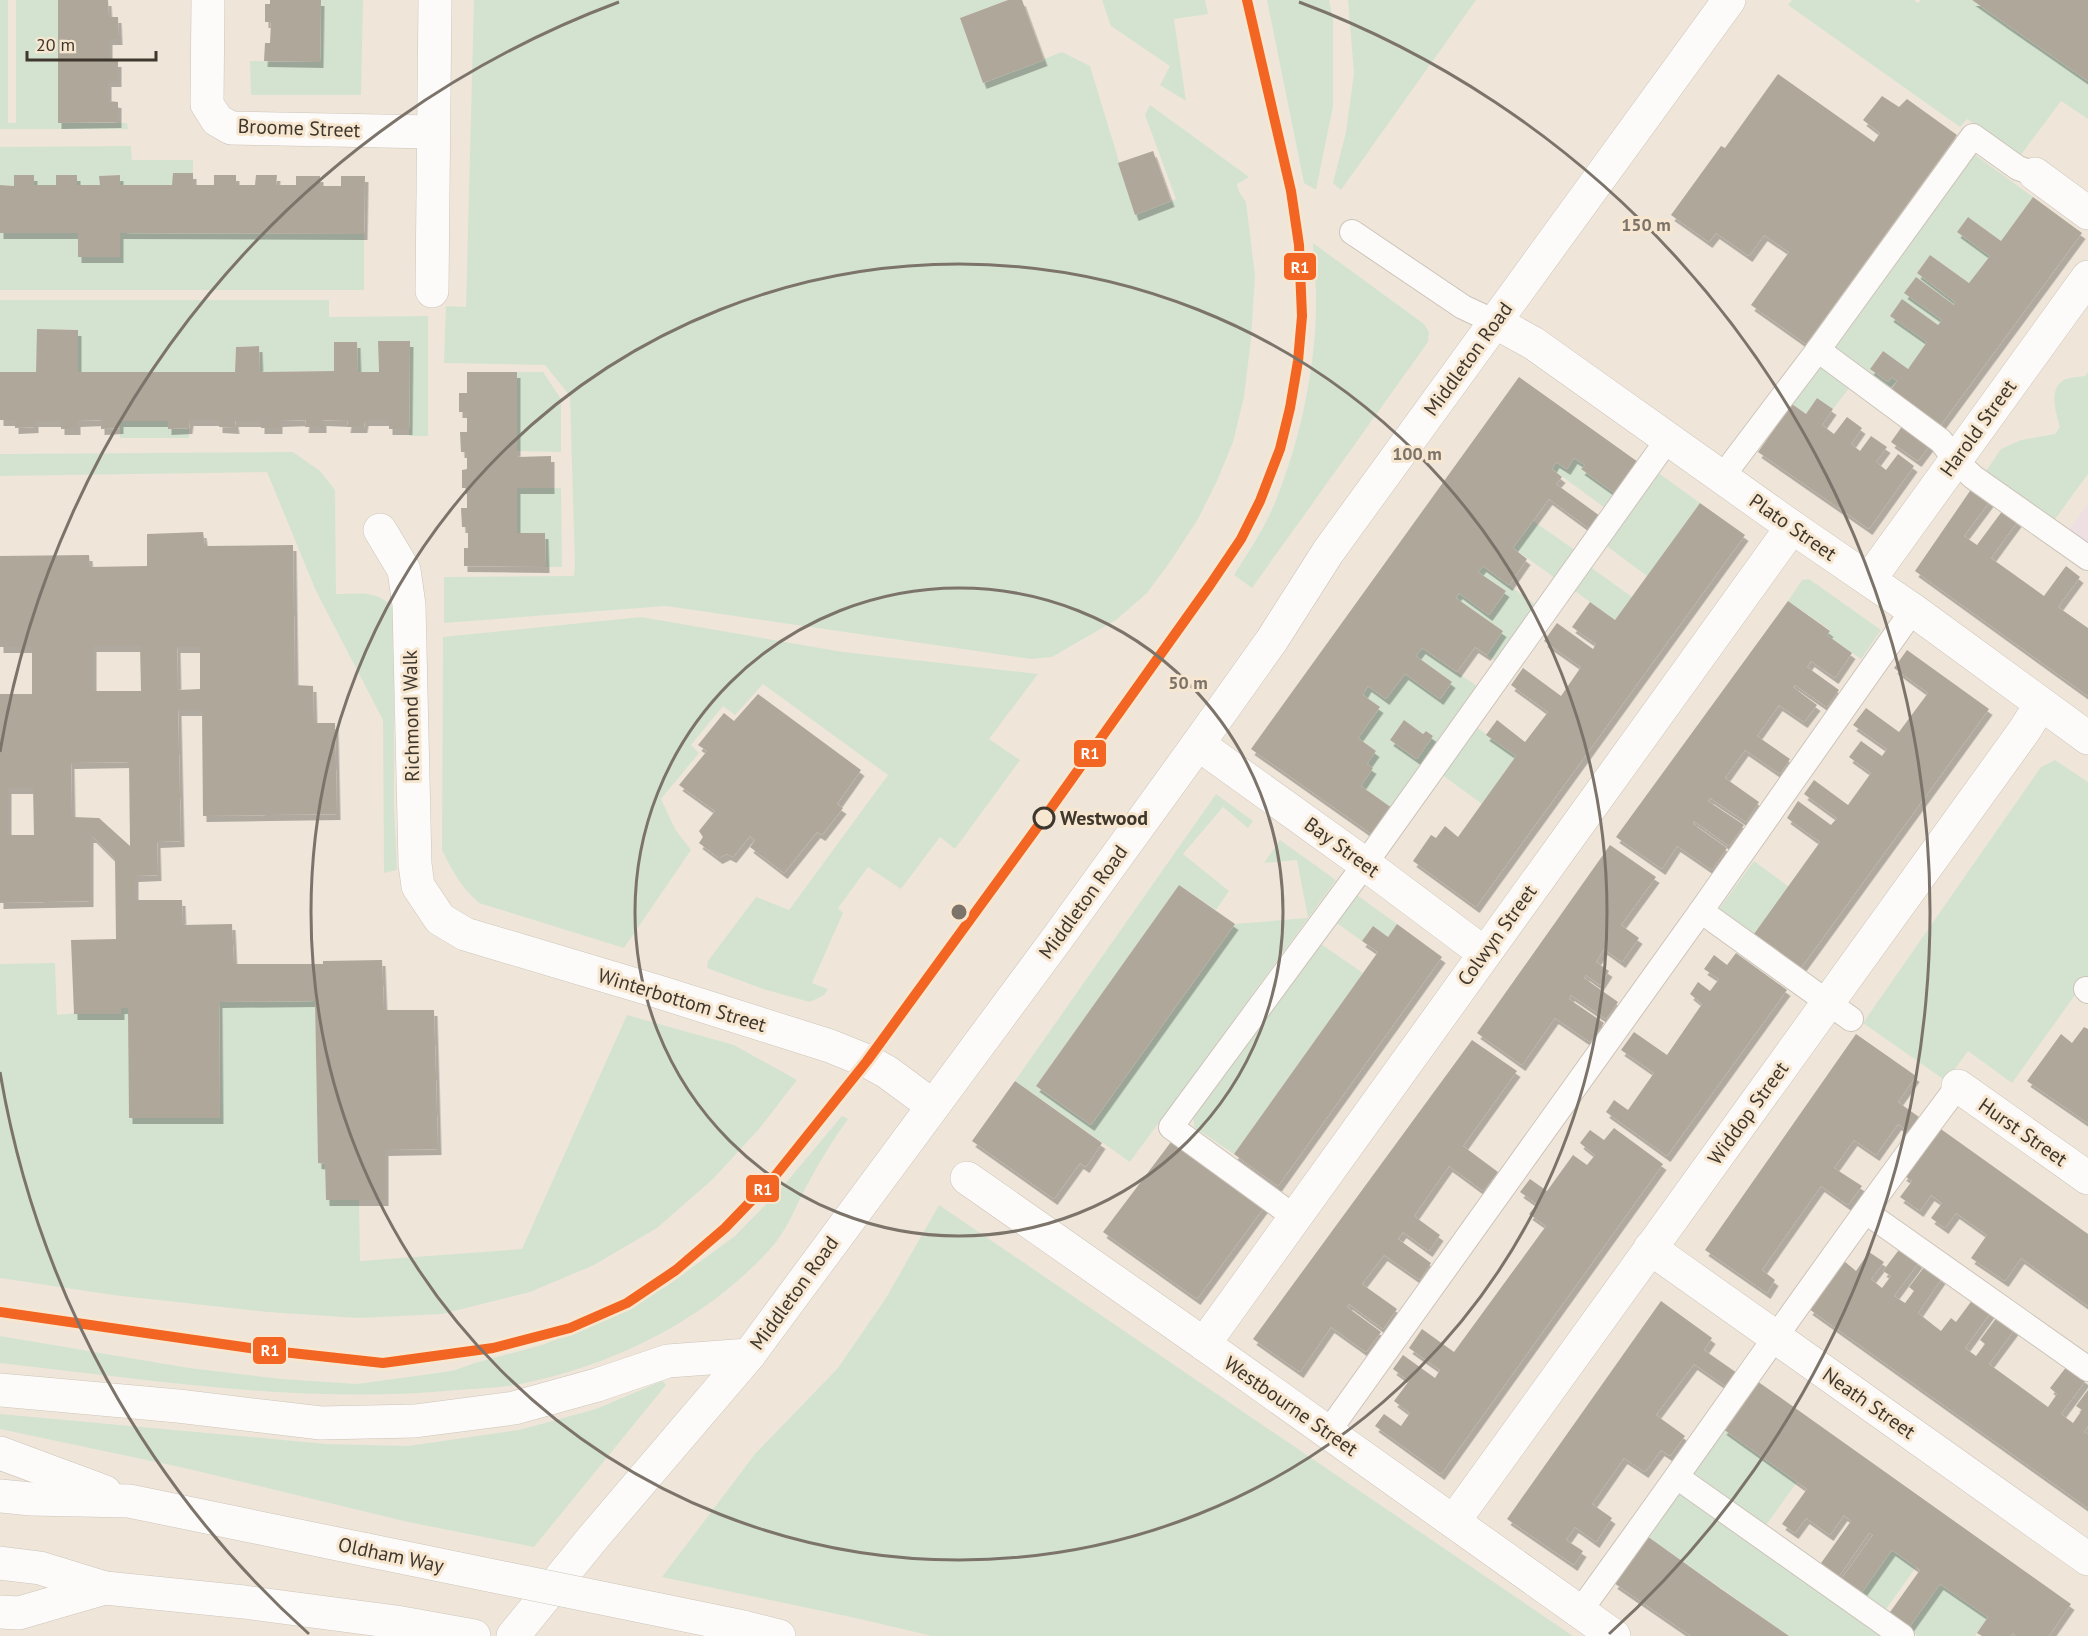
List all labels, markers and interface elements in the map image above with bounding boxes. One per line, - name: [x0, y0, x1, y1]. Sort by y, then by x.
- scale bar: [27, 24, 156, 62]
- text: 20 m: [36, 33, 75, 56]
- street label: Broome Street: [237, 113, 361, 143]
- text: 150 m: [1621, 213, 1671, 236]
- line badge: R1: [1283, 252, 1317, 281]
- text: R1: [1291, 257, 1309, 277]
- street label: Middleton Road: [1418, 297, 1518, 421]
- street label: Harold Street: [1934, 374, 2022, 482]
- text: 100 m: [1392, 442, 1442, 465]
- street label: Plato Street: [1744, 487, 1842, 567]
- street label: Richmond Walk: [397, 649, 425, 782]
- text: 50 m: [1168, 671, 1208, 694]
- line badge: R1: [1073, 739, 1107, 768]
- text: R1: [1081, 743, 1099, 763]
- place label: Westwood: [1060, 805, 1148, 831]
- marker: Westwood: [1033, 807, 1055, 829]
- street label: Bay Street: [1299, 811, 1385, 883]
- street label: Middleton Road: [1033, 840, 1133, 964]
- street label: Colwyn Street: [1452, 879, 1543, 991]
- centre of rings: [949, 902, 969, 922]
- street label: Winterbottom Street: [595, 962, 770, 1038]
- street label: Widdop Street: [1702, 1056, 1794, 1170]
- street label: Hurst Street: [1974, 1092, 2073, 1172]
- line badge: R1: [745, 1174, 780, 1203]
- text: R1: [754, 1179, 772, 1199]
- street label: Middleton Road: [744, 1231, 844, 1355]
- line badge: R1: [252, 1336, 287, 1365]
- text: R1: [261, 1340, 279, 1360]
- street label: Westbourne Street: [1219, 1350, 1363, 1462]
- street label: Neath Street: [1817, 1361, 1921, 1445]
- street label: Oldham Way: [336, 1531, 447, 1579]

